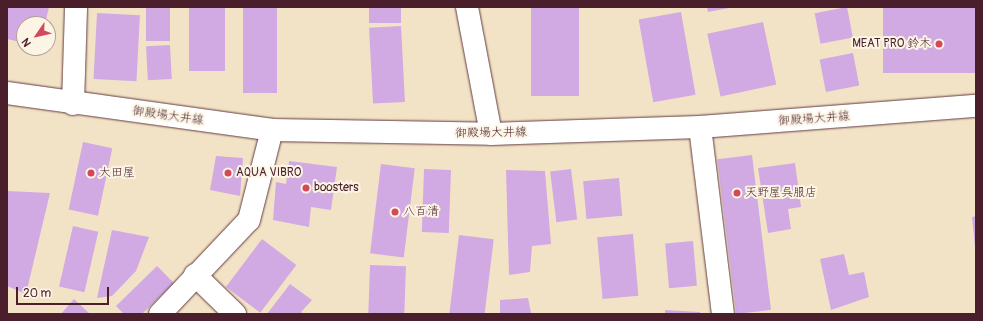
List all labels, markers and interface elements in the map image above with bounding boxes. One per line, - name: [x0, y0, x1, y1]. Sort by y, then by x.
- north arrow: [16, 16, 56, 56]
- text: N: [19, 36, 34, 49]
- place label: MEAT PRO 鈴木: [852, 37, 931, 51]
- marker: MEAT PRO 鈴木: [934, 39, 944, 49]
- street label: 御殿場大井線: [131, 104, 205, 128]
- street label: 御殿場大井線: [778, 109, 850, 129]
- street label: 御殿場大井線: [455, 125, 527, 141]
- place label: 大田屋: [99, 166, 135, 180]
- place label: AQUA VIBRO: [236, 166, 301, 180]
- marker: 大田屋: [86, 168, 96, 178]
- marker: AQUA VIBRO: [223, 168, 233, 178]
- place label: boosters: [314, 181, 359, 195]
- marker: boosters: [301, 183, 311, 193]
- place label: 天野屋呉服店: [745, 186, 817, 200]
- marker: 天野屋呉服店: [732, 188, 742, 198]
- place label: 八百清: [403, 205, 439, 219]
- marker: 八百清: [390, 207, 400, 217]
- scale bar: [18, 279, 111, 305]
- text: 20 m: [23, 286, 51, 301]

